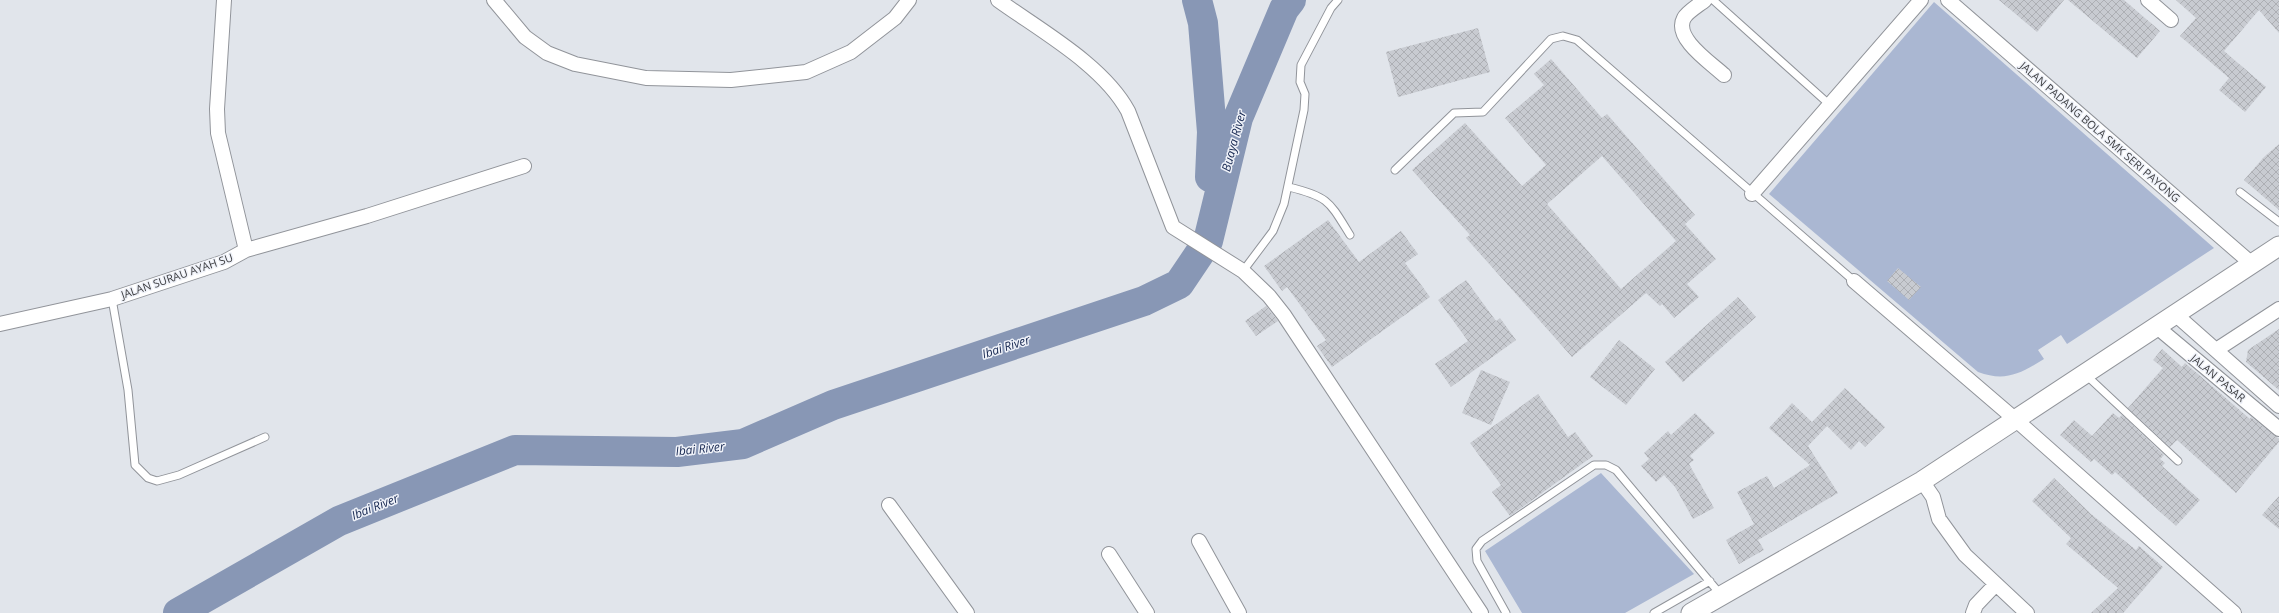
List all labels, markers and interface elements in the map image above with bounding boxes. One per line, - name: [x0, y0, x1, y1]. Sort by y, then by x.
- street label: JALAN PADANG BOLA SMK SERI PAYONG: [2016, 57, 2184, 205]
- water label: Buaya River: [1217, 107, 1250, 173]
- street label: JALAN SURAU AYAH SU: [118, 249, 235, 302]
- water label: Ibai River: [980, 330, 1033, 362]
- street label: JALAN PASAR: [2187, 350, 2249, 405]
- water label: Ibai River: [675, 437, 727, 460]
- water label: Ibai River: [349, 489, 402, 524]

